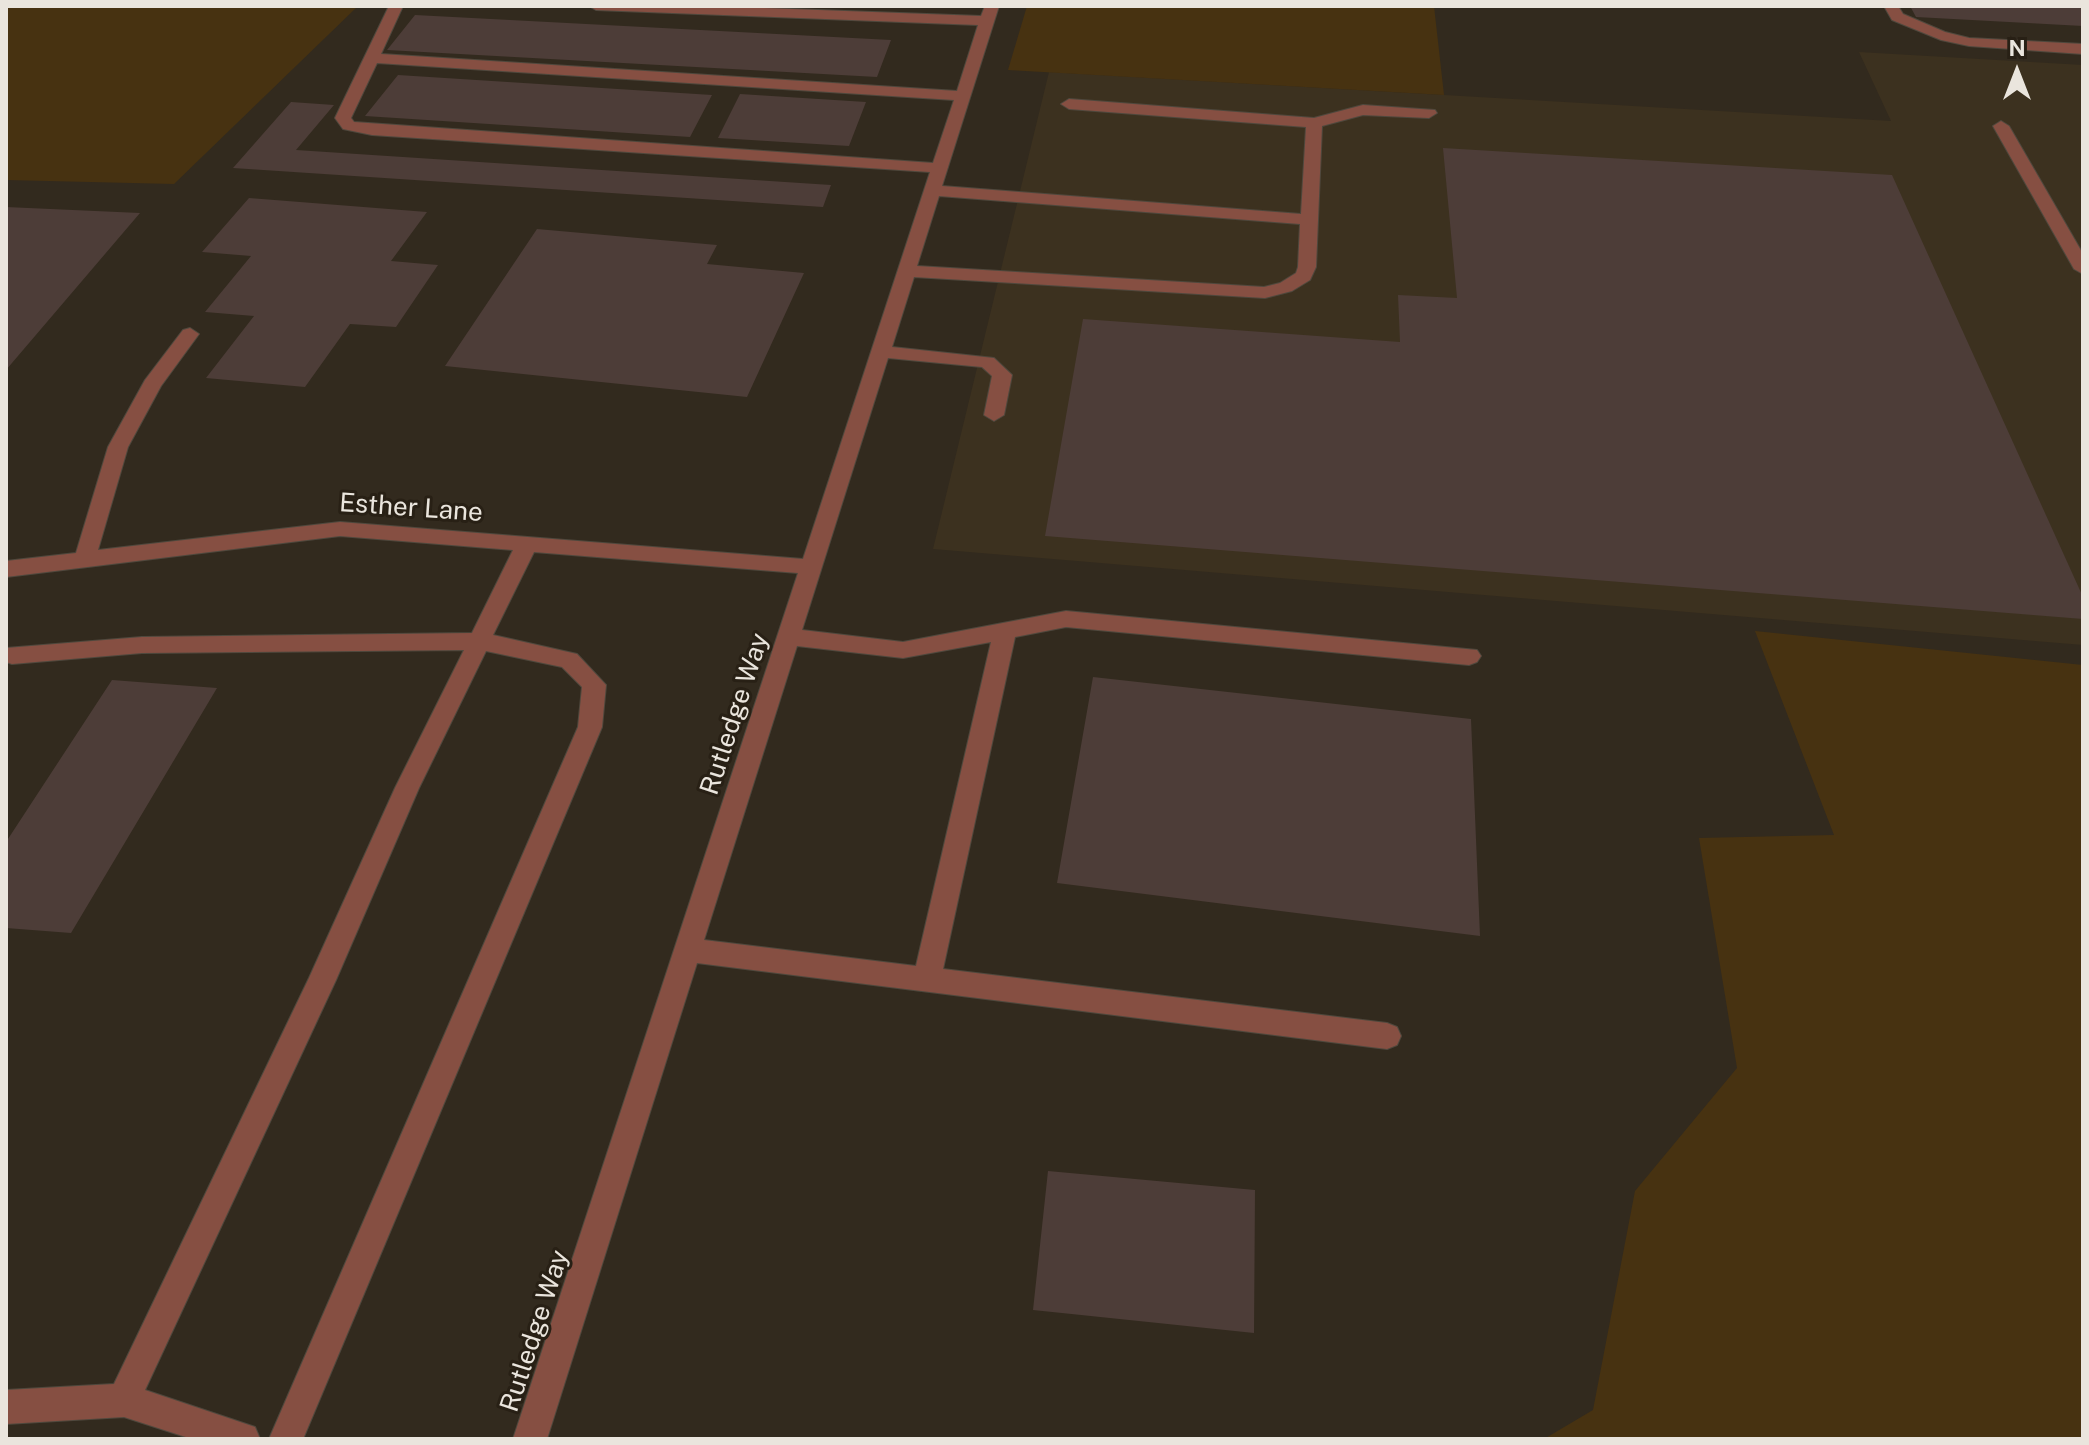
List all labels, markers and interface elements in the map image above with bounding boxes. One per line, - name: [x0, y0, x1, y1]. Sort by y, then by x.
- north arrow: [1977, 32, 2057, 112]
- text: N: [2008, 35, 2026, 61]
- street label: Esther Lane: [338, 487, 484, 529]
- street label: Rutledge Way: [694, 629, 776, 799]
- street label: Rutledge Way: [494, 1246, 576, 1416]

